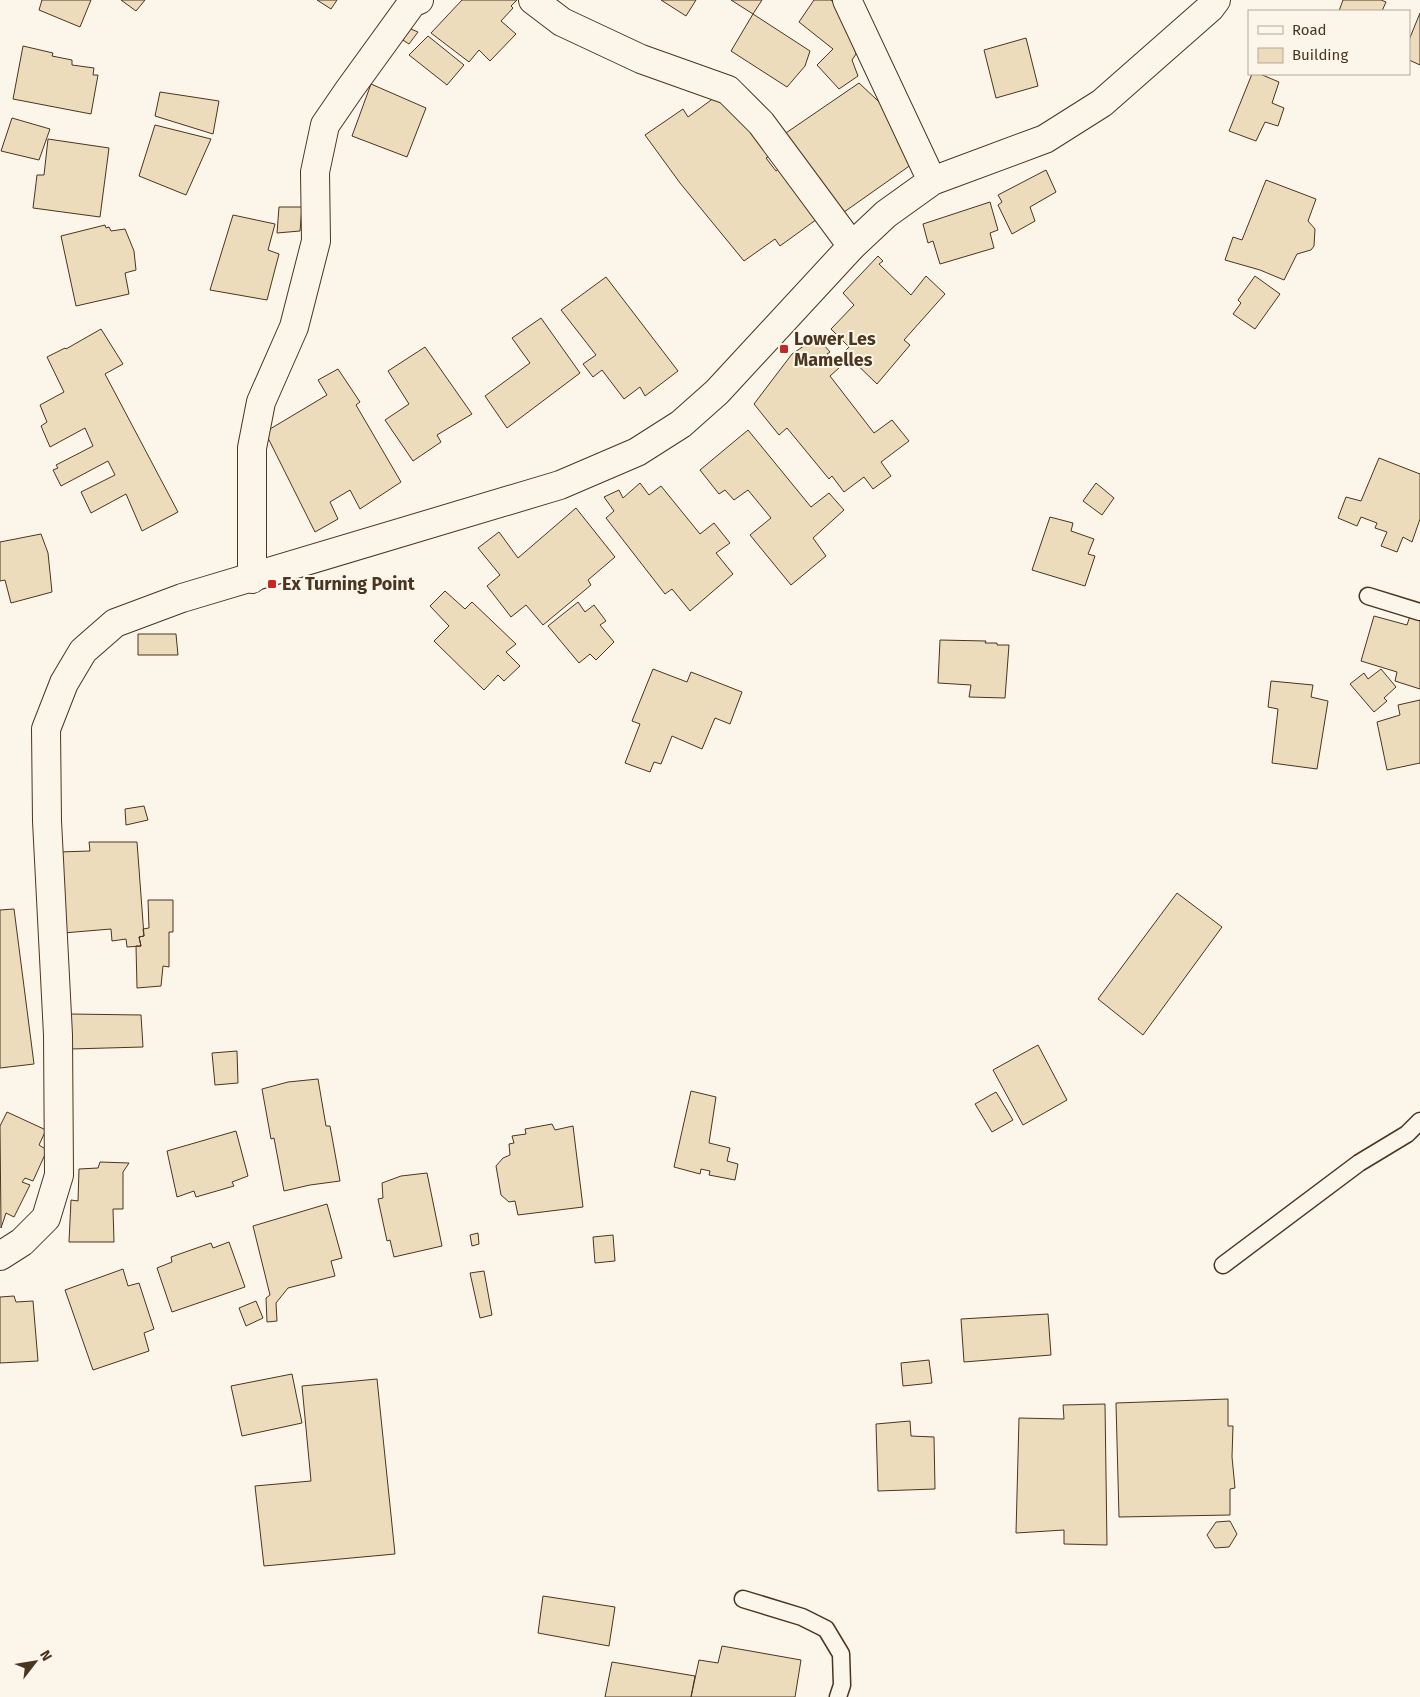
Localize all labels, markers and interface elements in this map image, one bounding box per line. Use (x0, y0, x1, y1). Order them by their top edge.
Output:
legend (1248, 10, 1410, 75)
text: Road (1292, 21, 1327, 39)
text: Building (1292, 46, 1348, 64)
place label: Lower Les Mamelles (794, 328, 876, 371)
marker: Lower Les Mamelles (778, 343, 790, 355)
place label: Ex Turning Point (282, 573, 416, 595)
marker: Ex Turning Point (266, 578, 278, 590)
north arrow (10, 1637, 60, 1687)
text: N (36, 1647, 55, 1664)

